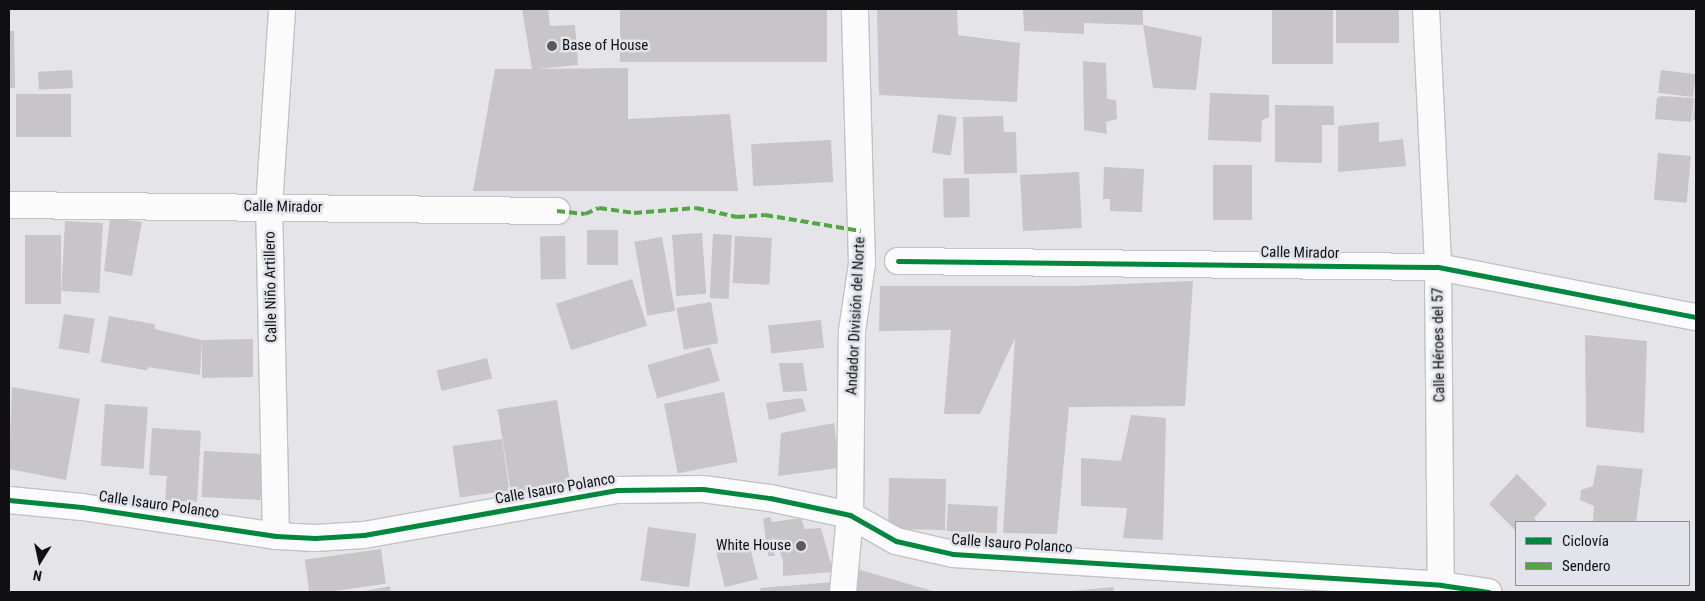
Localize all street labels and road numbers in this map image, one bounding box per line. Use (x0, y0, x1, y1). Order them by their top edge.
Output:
street label: Calle Mirador (243, 197, 323, 217)
street label: Calle Niño Artillero (261, 231, 281, 343)
street label: Andador División del Norte (843, 236, 869, 396)
street label: Calle Mirador (1260, 243, 1340, 263)
street label: Calle Héroes del 57 (1429, 287, 1449, 403)
street label: Calle Isauro Polanco (494, 470, 616, 508)
street label: Calle Isauro Polanco (98, 488, 220, 522)
street label: Calle Isauro Polanco (951, 531, 1073, 557)

